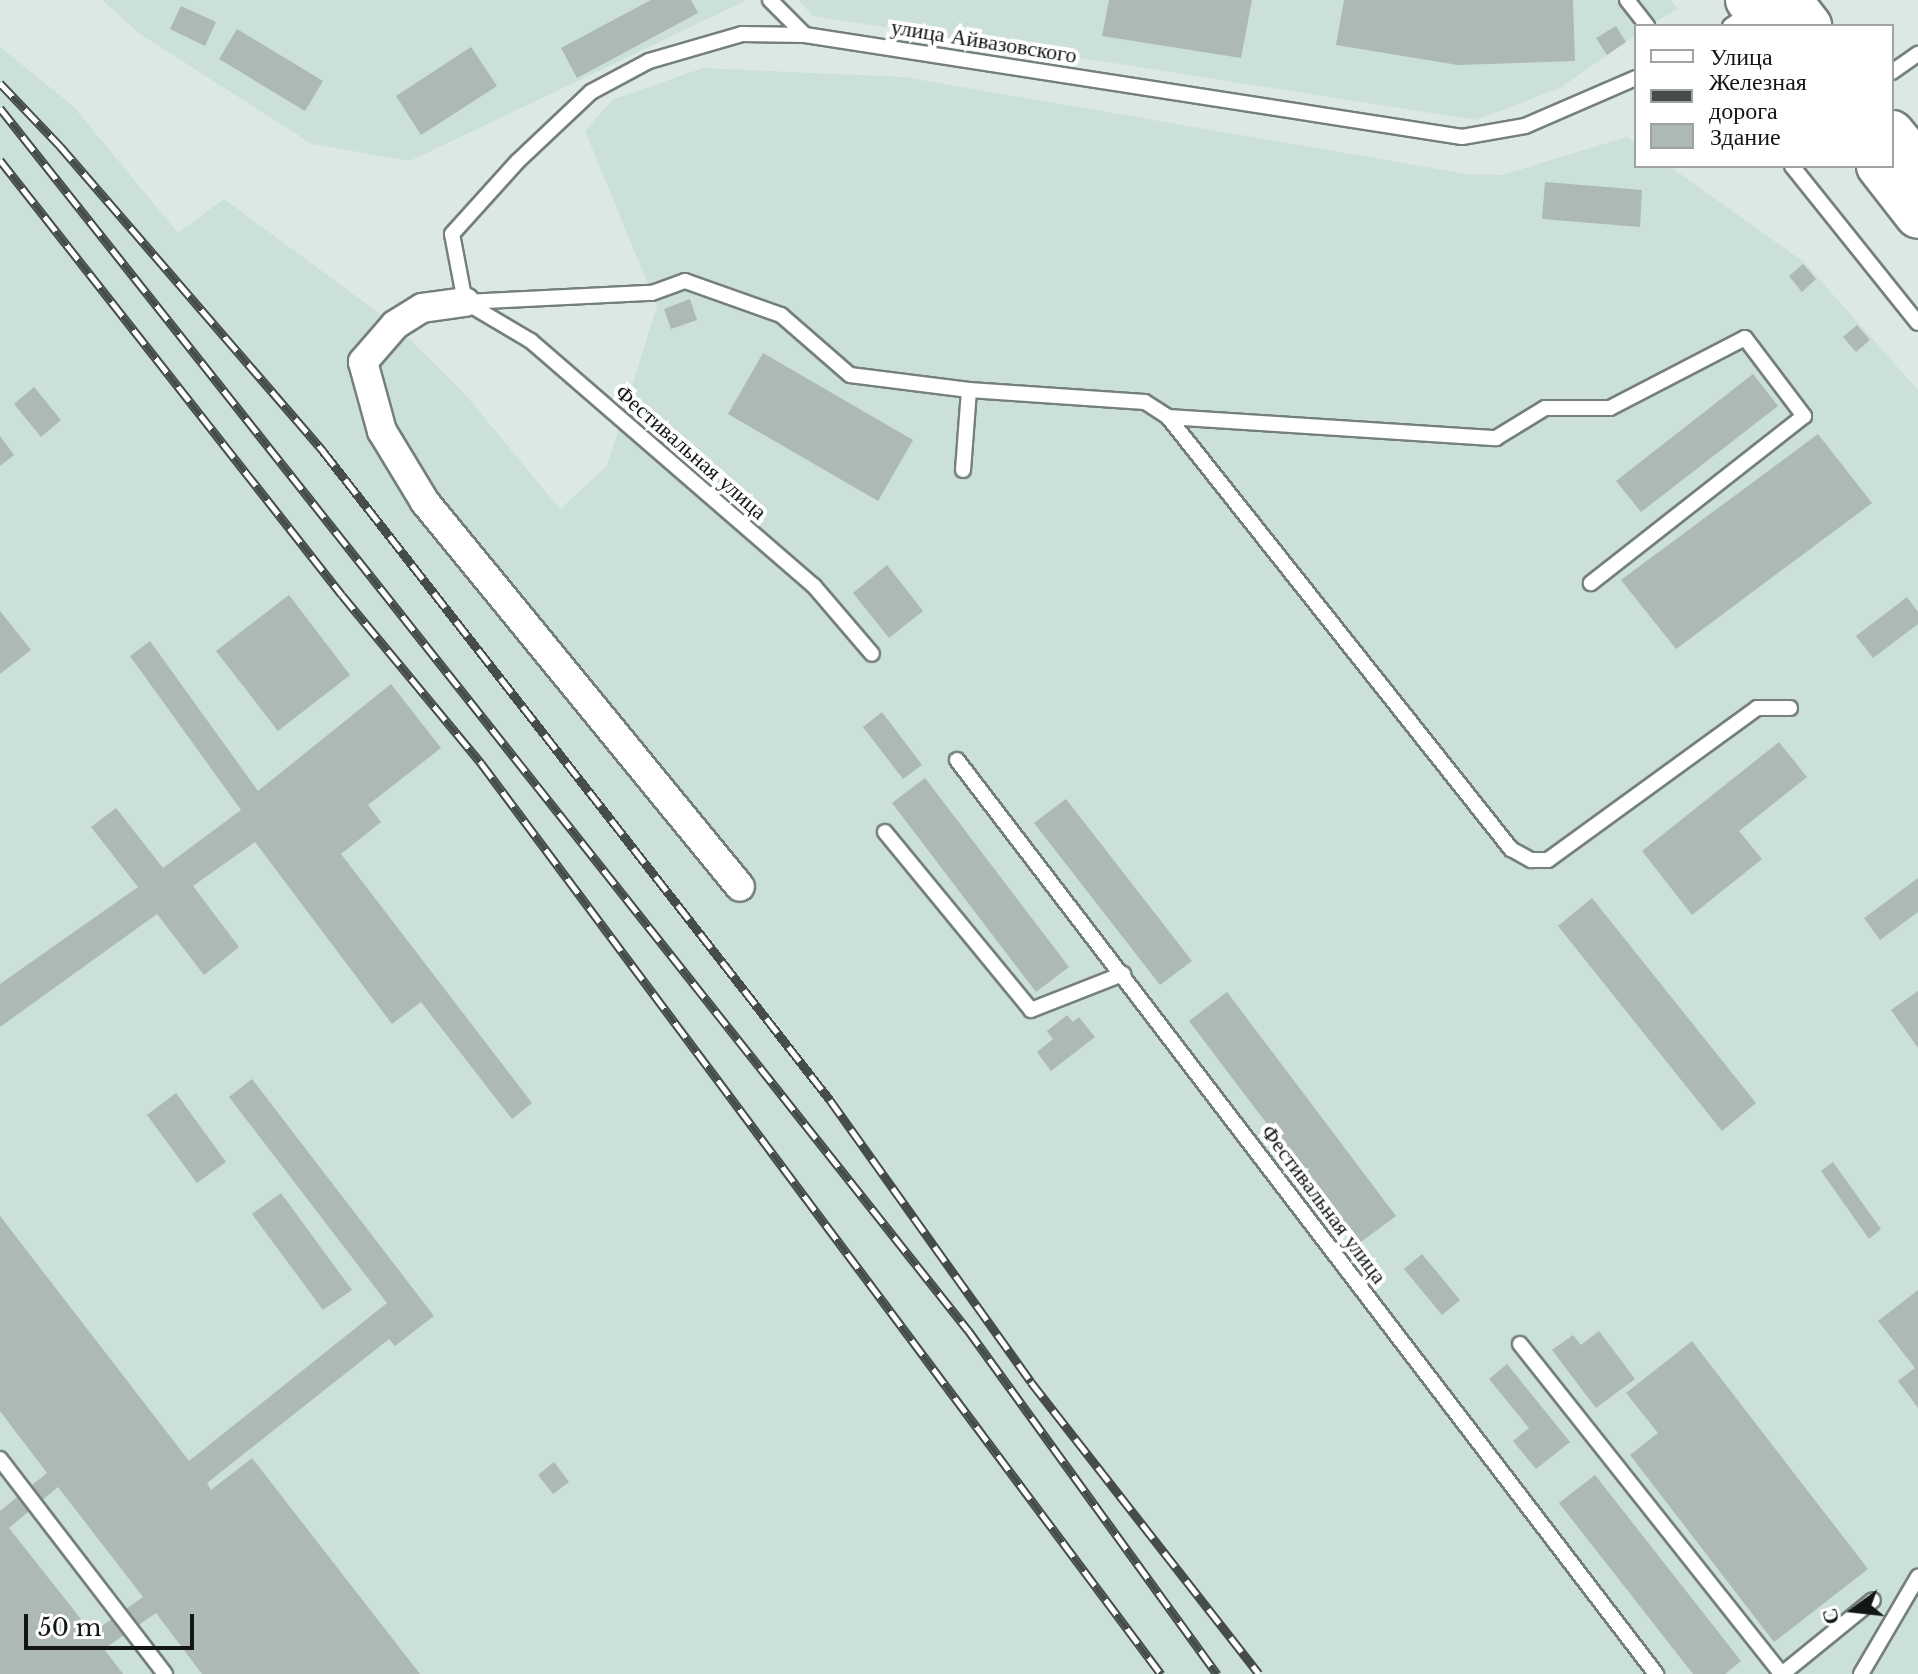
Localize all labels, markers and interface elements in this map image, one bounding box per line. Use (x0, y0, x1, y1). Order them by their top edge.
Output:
street label: улица Айвазовского (889, 13, 1079, 69)
legend (1634, 24, 1894, 168)
text: Улица (1710, 42, 1773, 71)
text: Железная дорога (1709, 67, 1807, 125)
text: Здание (1710, 122, 1781, 151)
street label: Фестивальная улица (610, 379, 772, 525)
street label: Фестивальная улица (1256, 1119, 1392, 1289)
north arrow (1814, 1570, 1894, 1650)
scale bar (28, 1598, 198, 1648)
text: С (1815, 1605, 1845, 1628)
text: 50 m (38, 1613, 101, 1642)

